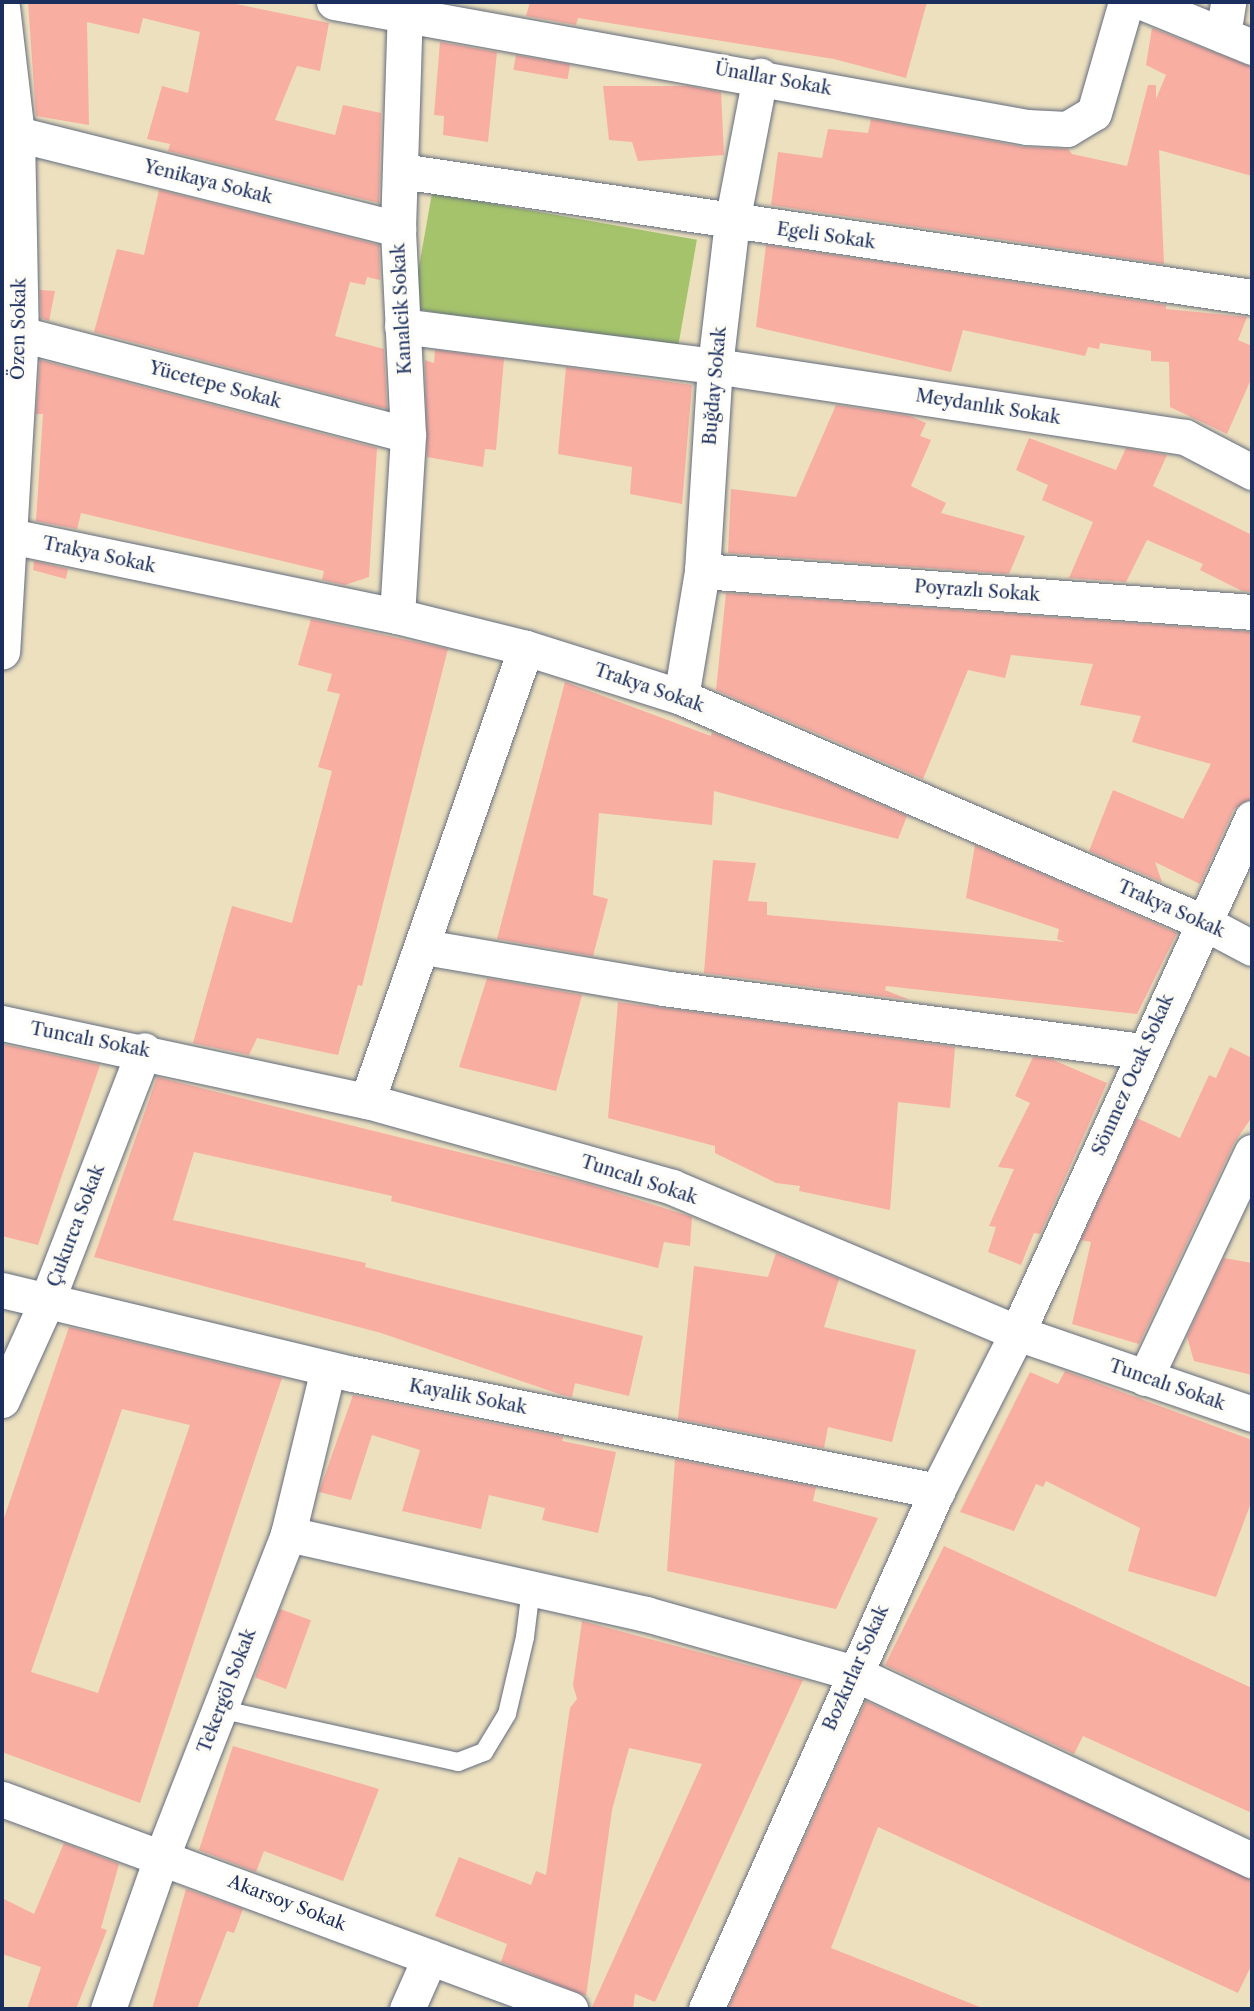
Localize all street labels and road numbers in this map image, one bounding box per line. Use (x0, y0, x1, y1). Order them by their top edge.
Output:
street label: Ünallar Sokak (713, 58, 833, 100)
street label: Yenikaya Sokak (141, 156, 275, 208)
street label: Egeli Sokak (775, 218, 877, 254)
street label: Kanalcik Sokak (388, 243, 416, 375)
street label: Özen Sokak (7, 278, 31, 380)
street label: Buğday Sokak (699, 326, 731, 446)
street label: Yücetepe Sokak (147, 357, 283, 413)
street label: Meydanlık Sokak (914, 385, 1062, 429)
street label: Trakya Sokak (40, 532, 158, 578)
street label: Poyrazlı Sokak (914, 576, 1040, 606)
street label: Trakya Sokak (591, 659, 707, 717)
street label: Trakya Sokak (1114, 876, 1228, 942)
street label: Sönmez Ocak Sokak (1088, 991, 1178, 1159)
street label: Tuncalı Sokak (28, 1018, 152, 1062)
street label: Tuncalı Sokak (578, 1151, 700, 1209)
street label: Çukurca Sokak (43, 1162, 109, 1290)
street label: Tuncalı Sokak (1106, 1355, 1228, 1415)
street label: Kayalik Sokak (407, 1375, 529, 1419)
street label: Bozkırlar Sokak (819, 1602, 893, 1734)
street label: Tekergöl Sokak (193, 1626, 261, 1756)
street label: Akarsoy Sokak (225, 1870, 349, 1936)

